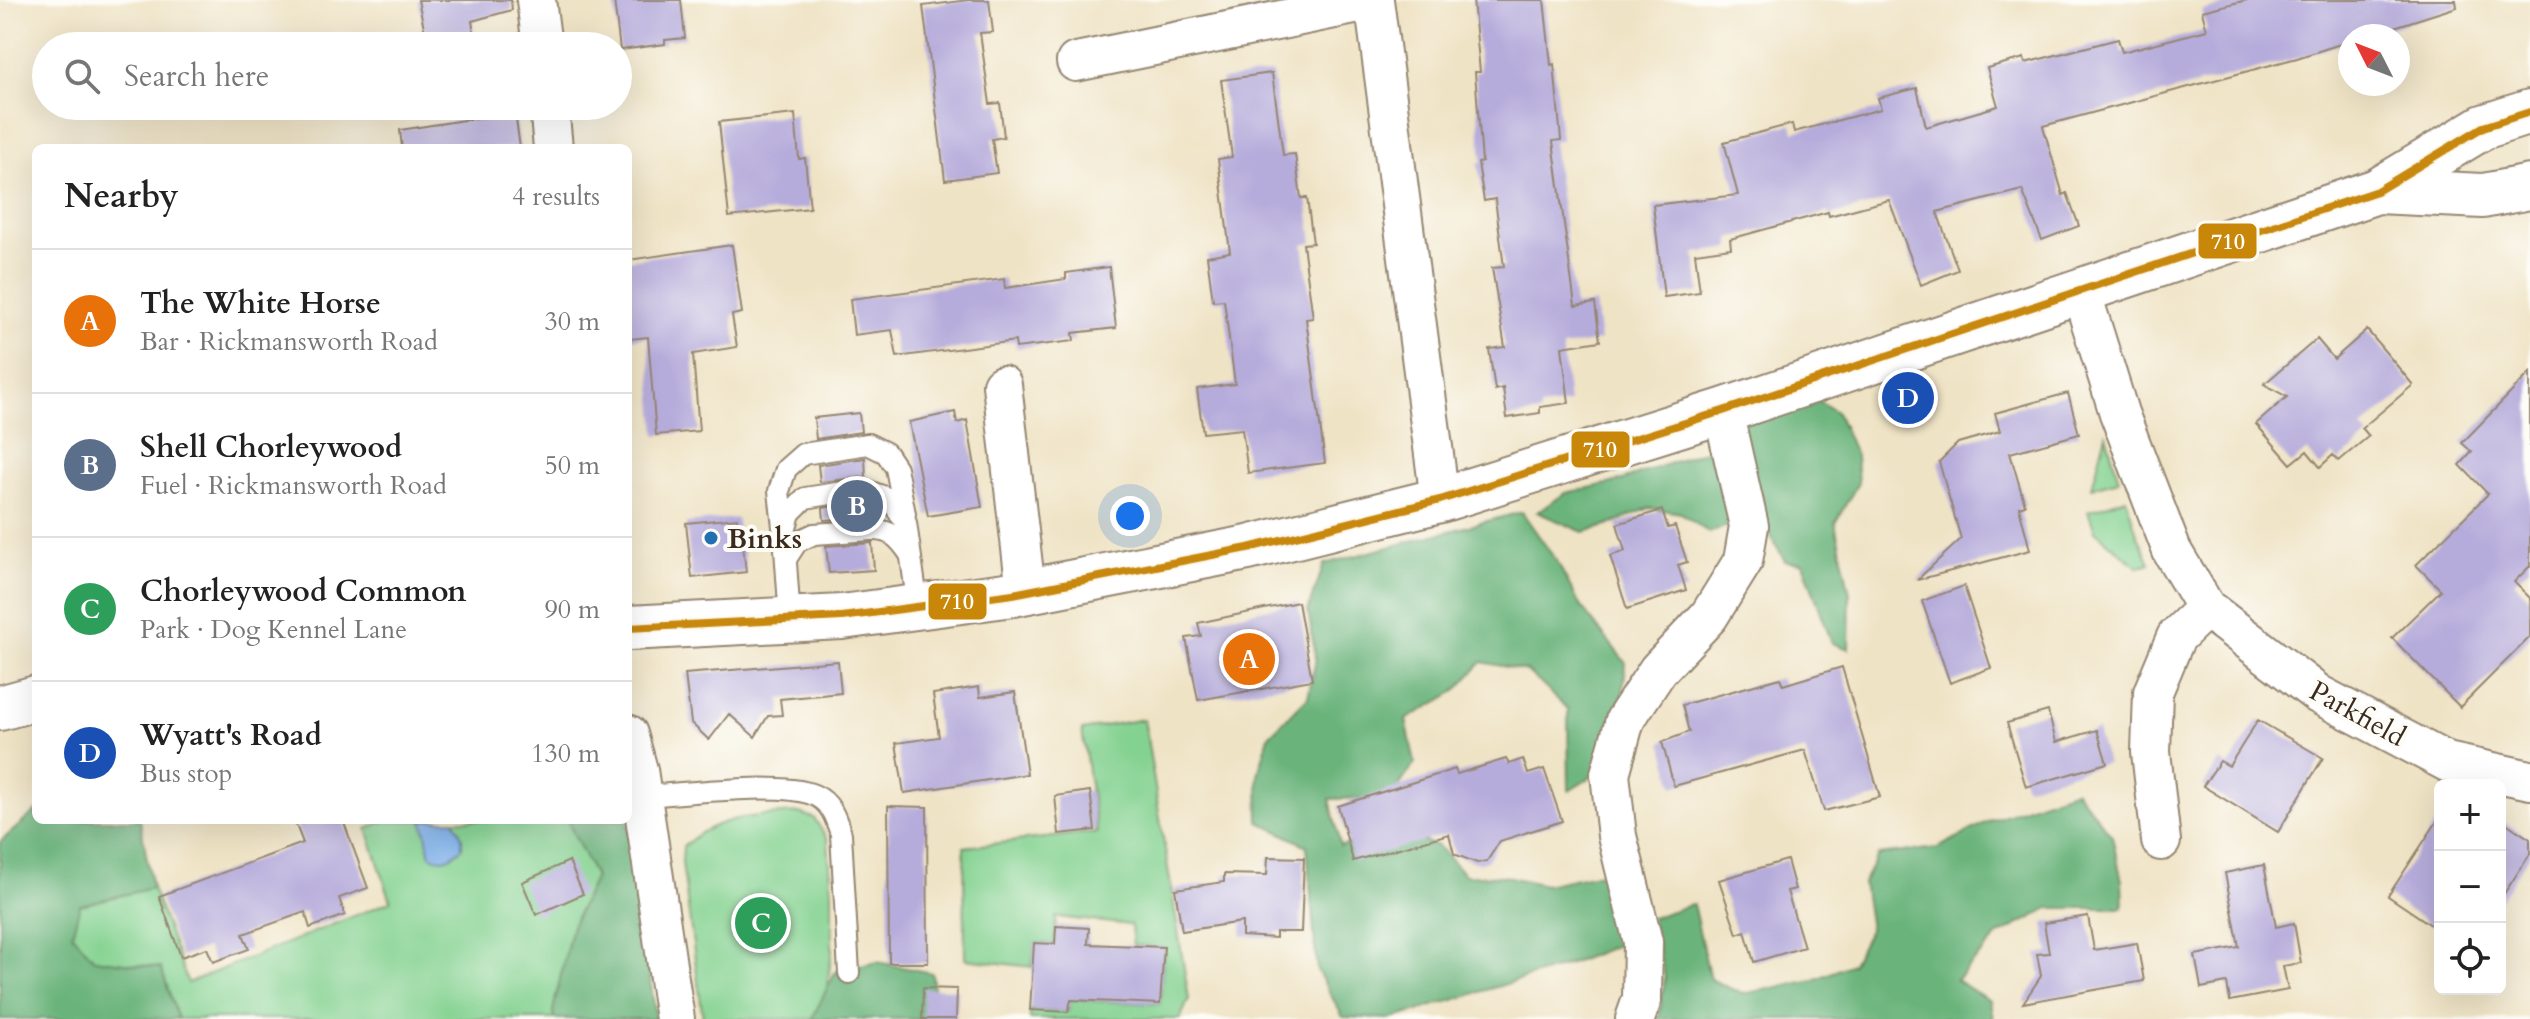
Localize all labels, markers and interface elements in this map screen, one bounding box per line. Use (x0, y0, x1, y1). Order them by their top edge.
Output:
north arrow (2338, 24, 2410, 96)
search box (32, 32, 632, 120)
icon: search (60, 54, 104, 98)
text: Search here (124, 56, 269, 97)
text: Nearby (64, 173, 179, 219)
text: 4 results (512, 179, 600, 214)
line badge: 710 (2197, 222, 2258, 260)
text: 710 (2211, 227, 2245, 257)
text: The White Horse (140, 283, 381, 324)
text: A (80, 304, 100, 339)
text: 30 m (544, 304, 600, 339)
text: Bar · Rickmansworth Road (140, 324, 438, 359)
pin: D (1882, 368, 1934, 428)
text: Shell Chorleywood (140, 427, 402, 468)
line badge: 710 (1570, 430, 1631, 469)
text: 710 (1583, 435, 1617, 465)
text: B (81, 448, 99, 483)
text: 50 m (544, 448, 600, 483)
text: Fuel · Rickmansworth Road (140, 468, 447, 503)
pin: B (831, 476, 883, 536)
your location (1110, 496, 1150, 536)
place label: Binks (727, 520, 802, 558)
marker: Binks (702, 529, 720, 547)
text: Chorleywood Common (140, 571, 466, 612)
line badge: 710 (927, 582, 988, 621)
text: 710 (940, 587, 974, 617)
text: C (80, 592, 100, 627)
text: 90 m (544, 592, 600, 627)
text: Park · Dog Kennel Lane (140, 612, 407, 647)
pin: A (1223, 629, 1275, 689)
street label: Parkfield (2303, 672, 2412, 756)
text: Wyatt's Road (140, 715, 322, 756)
text: D (79, 736, 101, 771)
text: 130 m (531, 736, 600, 771)
text: Bus stop (140, 756, 232, 791)
map controls (2434, 779, 2506, 995)
button: + (2434, 779, 2506, 851)
button: − (2434, 851, 2506, 923)
pin: C (735, 893, 787, 953)
button: locate (2434, 923, 2506, 995)

